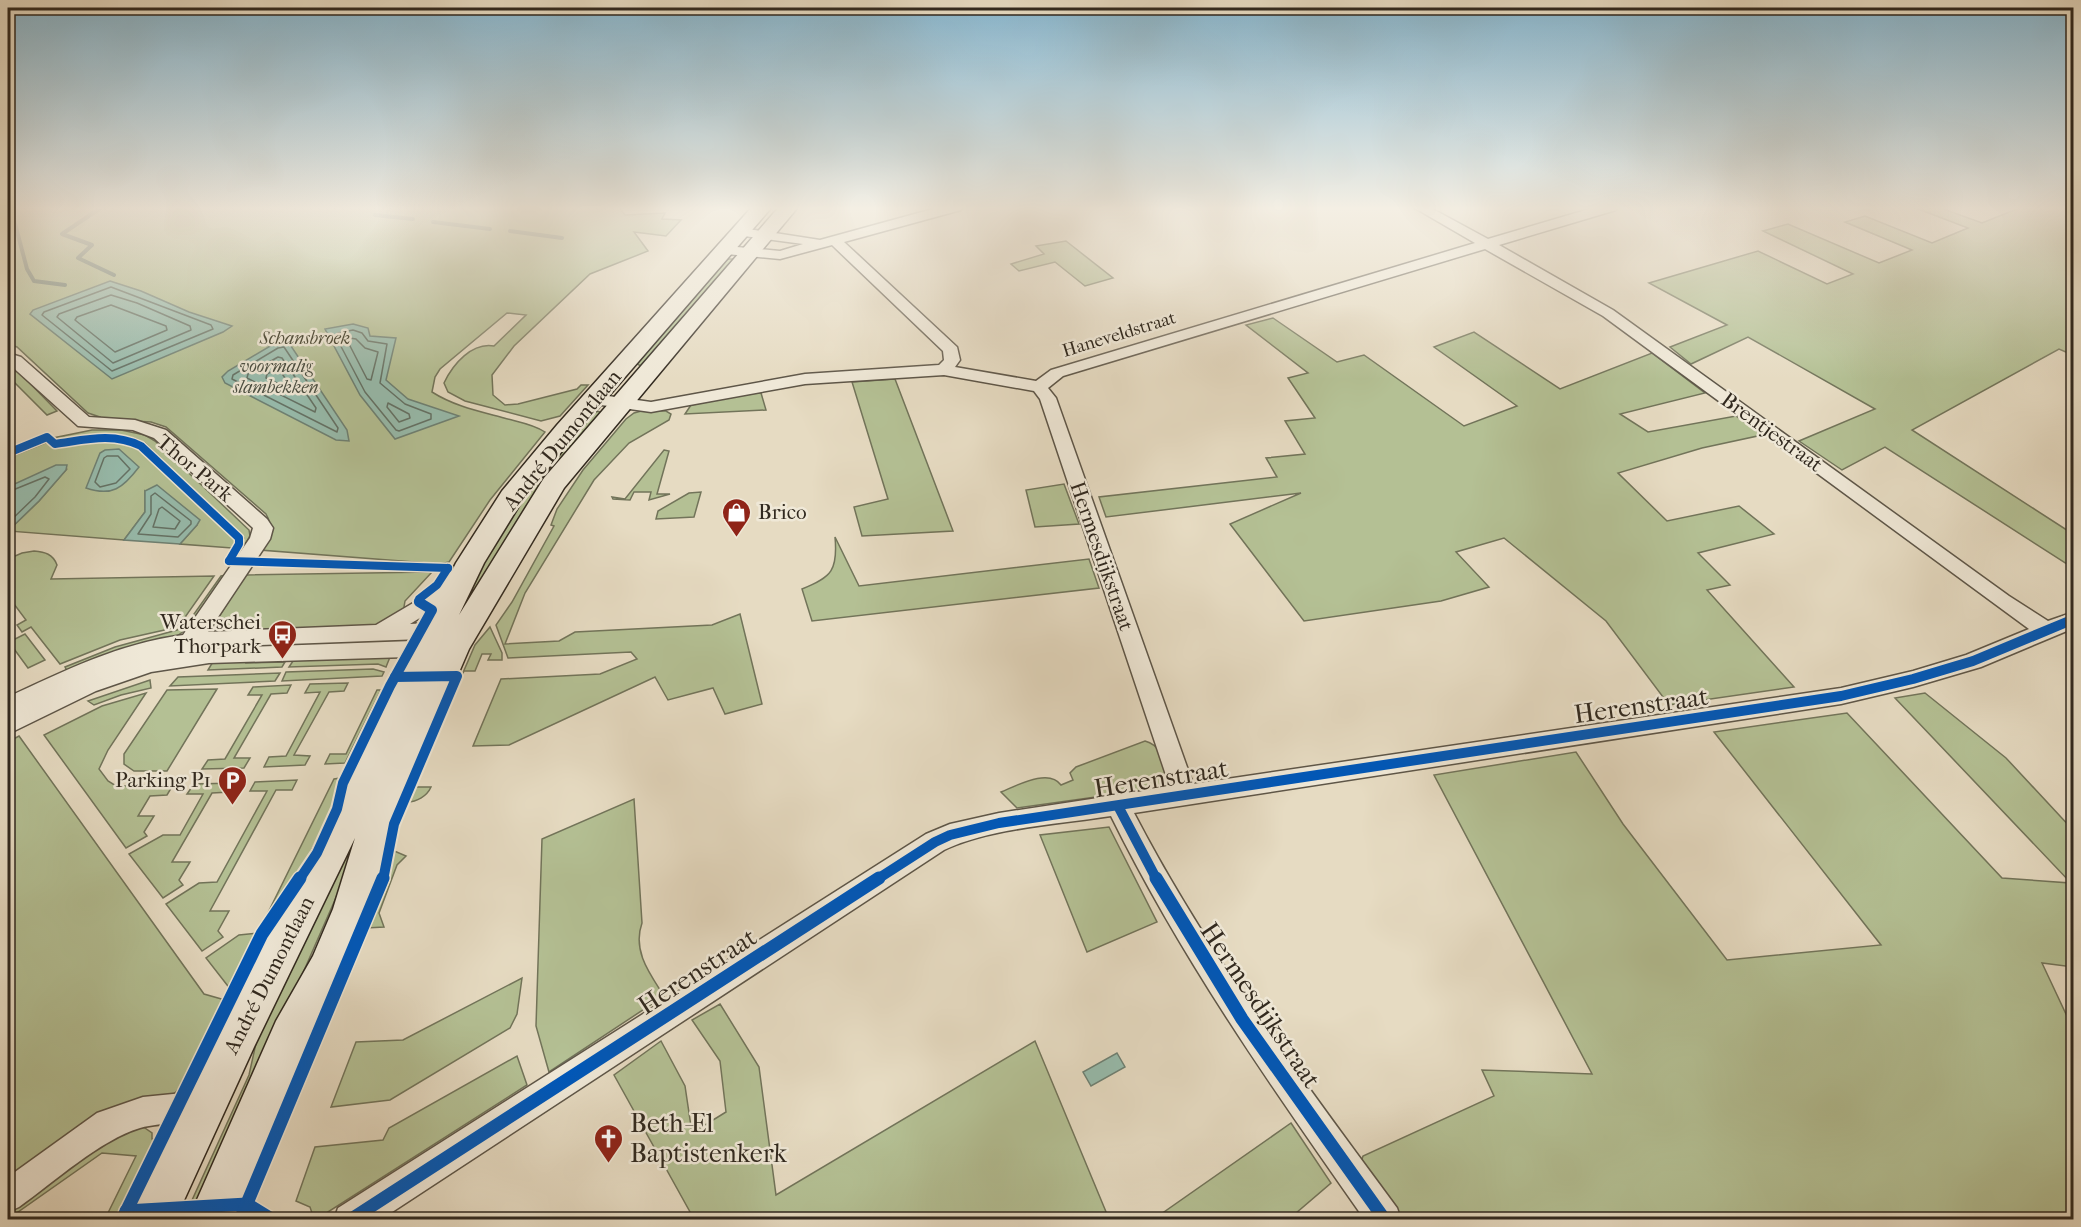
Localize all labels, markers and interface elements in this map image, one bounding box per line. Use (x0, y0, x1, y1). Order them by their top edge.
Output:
street label: Haneveldstraat (1060, 307, 1179, 362)
park label: Schansbroek (259, 328, 350, 349)
water label: voormalig slambekken (232, 356, 319, 398)
street label: André Dumontlaan (497, 365, 626, 516)
street label: Brentjestraat (1717, 387, 1828, 477)
street label: Thor Park (152, 429, 238, 507)
street label: Hermesdijkstraat (1065, 478, 1139, 634)
shop icon: Brico (721, 496, 753, 538)
place label: Brico (758, 500, 807, 524)
place label: Waterschei Thorpark (159, 610, 261, 658)
bus stop icon: Waterschei Thorpark (266, 618, 298, 660)
street label: Herenstraat (1572, 681, 1711, 730)
street label: Herenstraat (1092, 752, 1231, 804)
parking icon: Parking P1 (216, 764, 248, 806)
place label: Parking P1 (115, 768, 211, 792)
street label: André Dumontlaan (218, 892, 319, 1059)
street label: Hermesdijkstraat (1194, 917, 1328, 1095)
street label: Herenstraat (632, 921, 763, 1021)
place label: Beth-El Baptistenkerk (630, 1108, 788, 1169)
church icon: Beth-El Baptistenkerk (593, 1122, 625, 1164)

